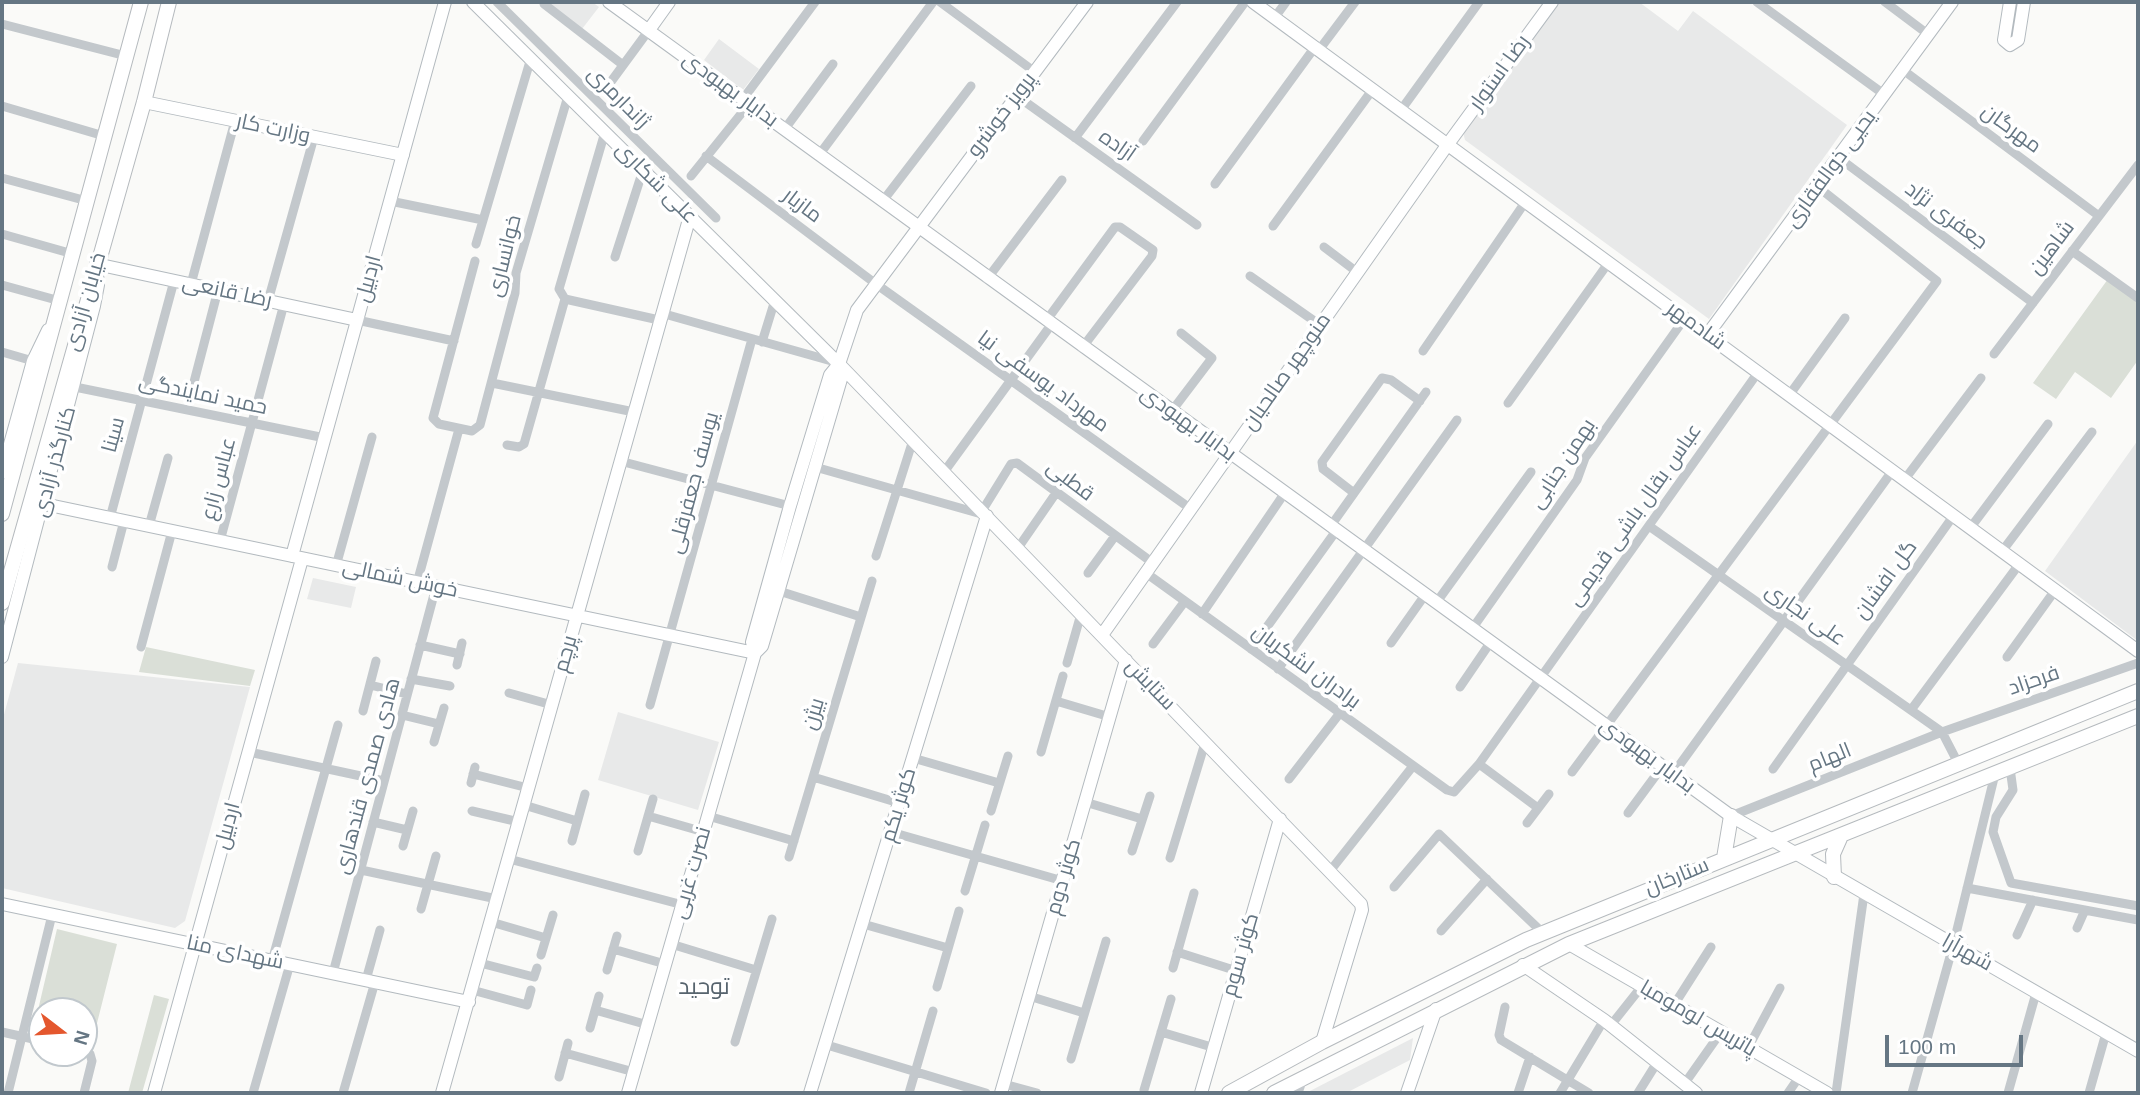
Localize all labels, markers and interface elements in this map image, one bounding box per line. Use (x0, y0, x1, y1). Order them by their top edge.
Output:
street label: رضا استوار (1464, 30, 1536, 116)
street label: بدایار بهبودی (677, 47, 783, 133)
street label: ژاندارمری (582, 62, 654, 134)
street label: پرویز خوشرو (962, 68, 1042, 162)
street label: مهرگان (1976, 99, 2046, 159)
street label: یحیی ذوالفقاری (1780, 105, 1882, 233)
street label: وزارت کار (234, 109, 312, 149)
street label: آزاده (1094, 124, 1140, 168)
street label: علی شکاری (610, 137, 702, 229)
street label: جعفری نژاد (1900, 177, 1992, 255)
street label: مازیار (777, 183, 827, 229)
street label: خوانساری (483, 212, 527, 300)
street label: شاهین (2024, 216, 2080, 280)
street label: خیابان آزادی (60, 250, 112, 354)
street label: اردبیل (351, 253, 387, 305)
street label: رضا قانعی (180, 270, 274, 314)
street label: شادمهر (1661, 296, 1731, 356)
street label: منوچهر صالحیان (1237, 308, 1337, 436)
street label: مهرداد یوسفی نیا (972, 326, 1114, 438)
street label: حمید نمایندگی (136, 369, 270, 421)
street label: بدایار بهبودی (1135, 381, 1241, 467)
street label: کنارگذر آزادی (28, 404, 82, 520)
street label: یوسف جعفرقلی (663, 409, 725, 557)
street label: سینا (97, 414, 131, 456)
street label: بهمن جنابی (1525, 414, 1601, 514)
street label: عباس بقال باشی قدیمی (1562, 419, 1708, 611)
street label: عباس زارع (196, 435, 242, 523)
street label: قطبی (1041, 455, 1099, 507)
street label: گل افشان (1849, 536, 1923, 624)
street label: خوش شمالی (340, 554, 460, 604)
street label: علی نجاری (1760, 578, 1850, 652)
street label: برادران لشکریان (1247, 619, 1365, 715)
street label: پرچم (549, 633, 583, 675)
street label: ستایش (1120, 654, 1180, 716)
street label: فرحزاد (2005, 660, 2063, 702)
street label: هادی صمدی قندهاری (330, 675, 406, 877)
street label: بیژن (797, 695, 831, 733)
street label: بدایار بهبودی (1594, 713, 1700, 799)
street label: الهام (1805, 738, 1855, 778)
street label: کوثر یکم (876, 765, 922, 845)
street label: اردبیل (210, 800, 246, 852)
street label: نصرت غربی (667, 824, 717, 922)
street label: کوثر دوم (1041, 836, 1087, 918)
street label: ستارخان (1641, 853, 1713, 901)
street label: کوثر سوم (1217, 910, 1265, 1000)
street label: شهرآرا (1937, 929, 1997, 977)
street label: شهدای منا (184, 930, 286, 976)
district label: توحید (678, 974, 730, 1002)
street label: پاتریس لومومبا (1635, 975, 1761, 1063)
north arrow (28, 997, 98, 1067)
scale bar (1888, 1021, 2026, 1066)
text: N (70, 1028, 94, 1047)
text: 100 m (1898, 1035, 1956, 1058)

